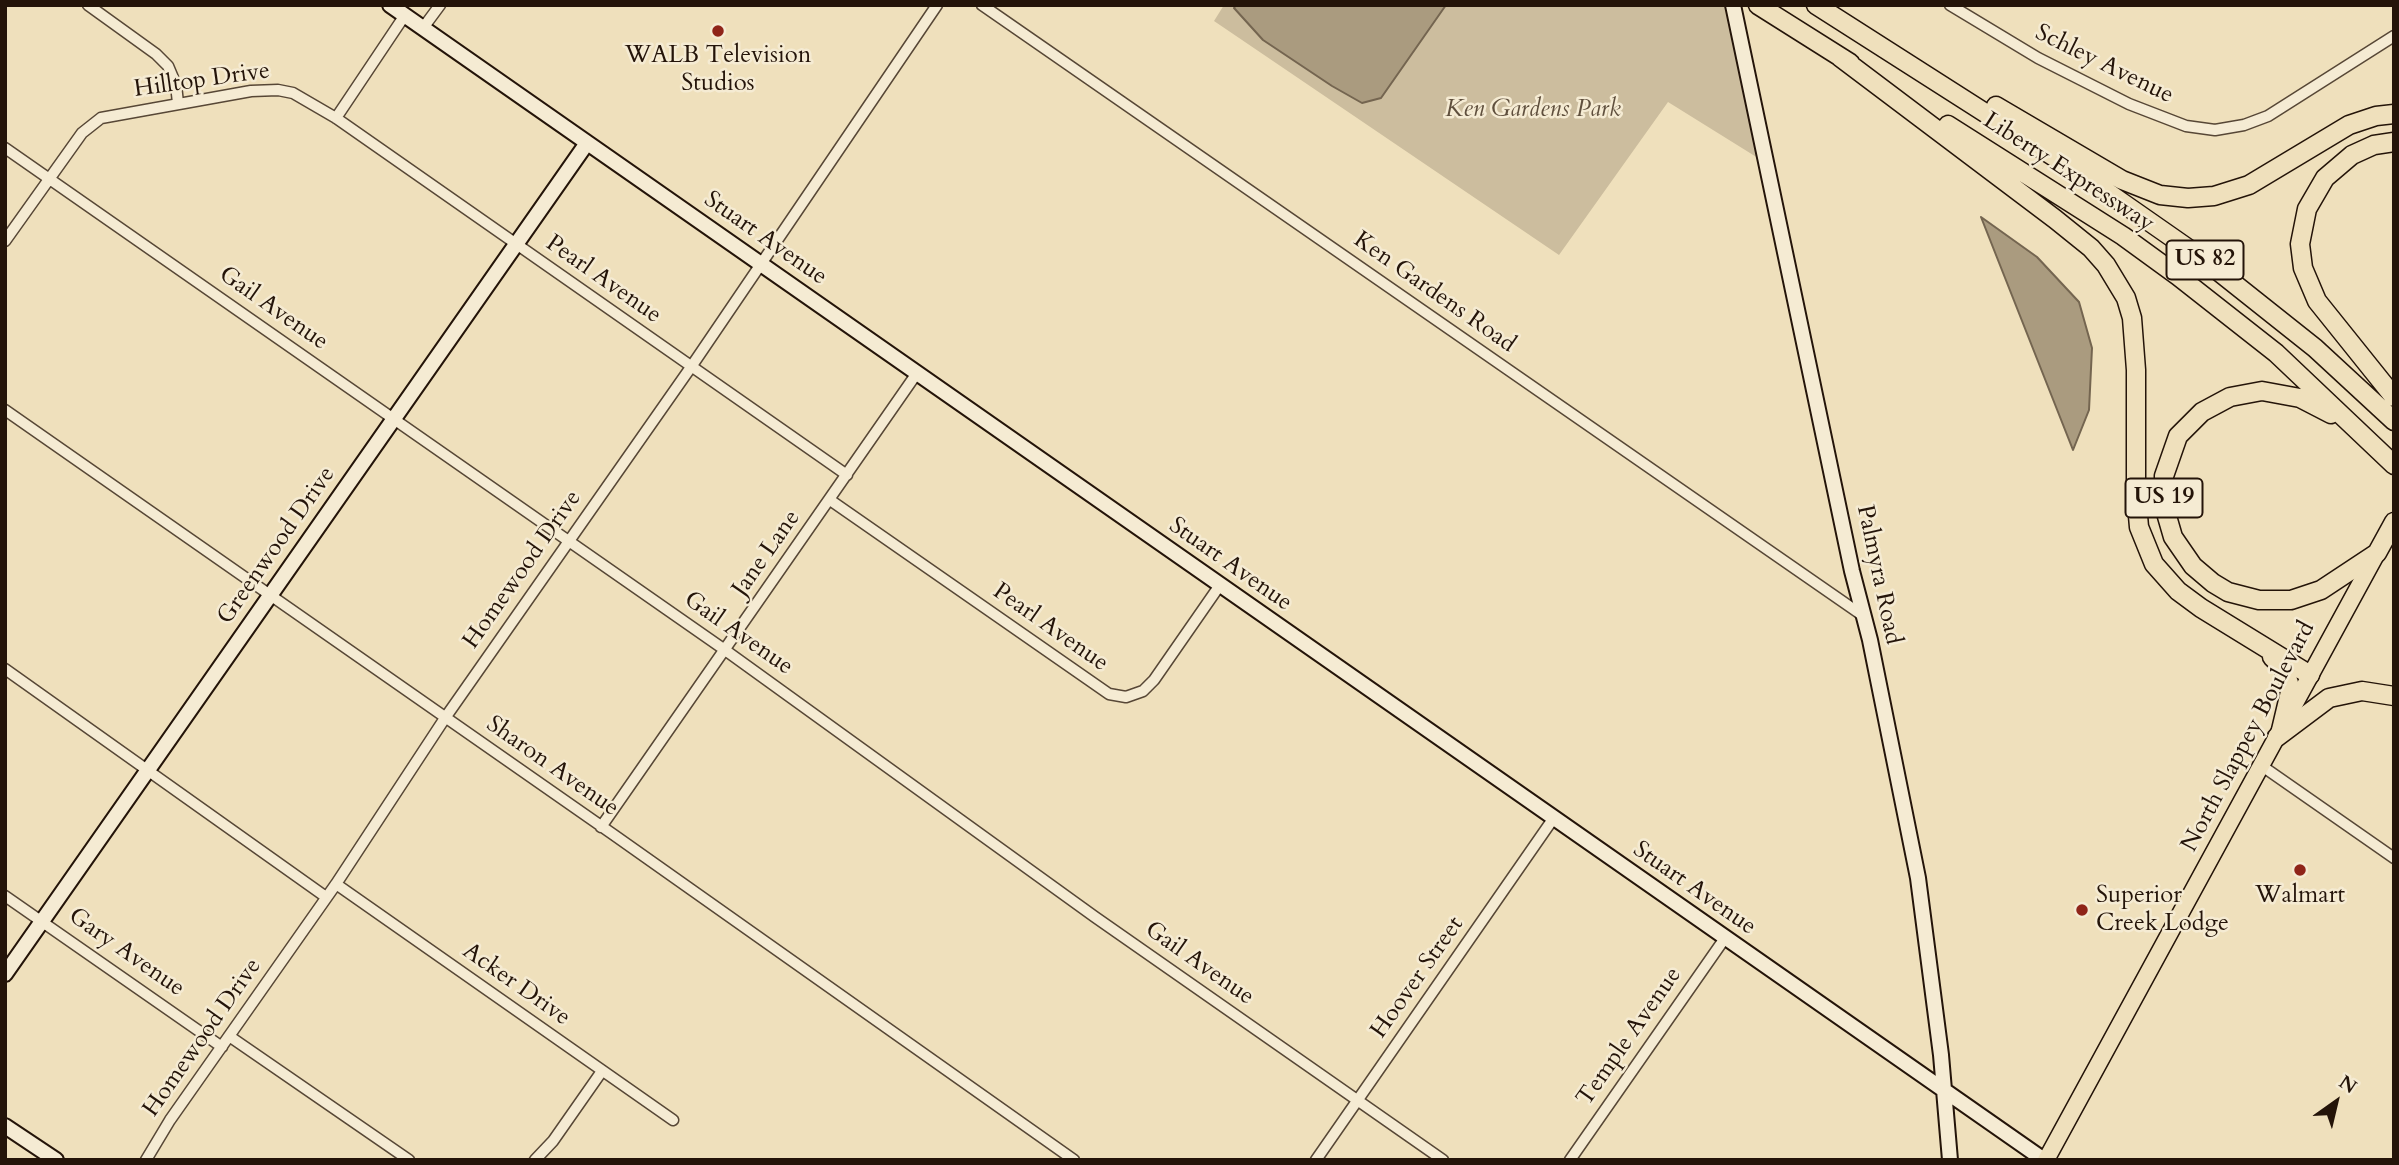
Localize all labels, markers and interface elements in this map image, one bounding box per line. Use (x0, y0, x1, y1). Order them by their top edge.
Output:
street label: Schley Avenue (2030, 19, 2178, 111)
marker: WALB Television Studios (710, 23, 726, 39)
place label: WALB Television Studios (625, 42, 811, 98)
street label: Hilltop Drive (132, 57, 272, 105)
park label: Ken Gardens Park (1445, 96, 1621, 124)
street label: Liberty Expressway (1977, 107, 2159, 239)
street label: Stuart Avenue (698, 186, 832, 292)
street label: Ken Gardens Road (1347, 226, 1521, 360)
street label: Pearl Avenue (540, 230, 666, 330)
road number: US 82 (2166, 241, 2244, 280)
street label: Gail Avenue (213, 261, 333, 357)
street label: Greenwood Drive (212, 462, 342, 630)
road number: US 19 (2126, 478, 2202, 518)
street label: Homewood Drive (458, 485, 588, 655)
street label: Palmyra Road (1849, 503, 1907, 647)
street label: Jane Lane (727, 505, 807, 603)
street label: Stuart Avenue (1163, 512, 1297, 618)
street label: Pearl Avenue (987, 578, 1113, 678)
street label: Gail Avenue (678, 586, 798, 682)
street label: North Slappey Boulevard (2176, 617, 2322, 857)
street label: Sharon Avenue (480, 711, 624, 823)
street label: Stuart Avenue (1627, 836, 1761, 942)
marker: Walmart (2292, 862, 2308, 878)
place label: Superior Creek Lodge (2096, 882, 2229, 938)
place label: Walmart (2255, 882, 2345, 910)
street label: Gary Avenue (62, 902, 190, 1004)
marker: Superior Creek Lodge (2074, 902, 2090, 918)
street label: Hoover Street (1365, 912, 1471, 1044)
street label: Gail Avenue (1139, 916, 1259, 1012)
street label: Acker Drive (457, 937, 575, 1033)
street label: Homewood Drive (138, 953, 268, 1123)
street label: Temple Avenue (1572, 962, 1688, 1112)
north arrow (2301, 1067, 2371, 1137)
text: N (2334, 1069, 2362, 1100)

